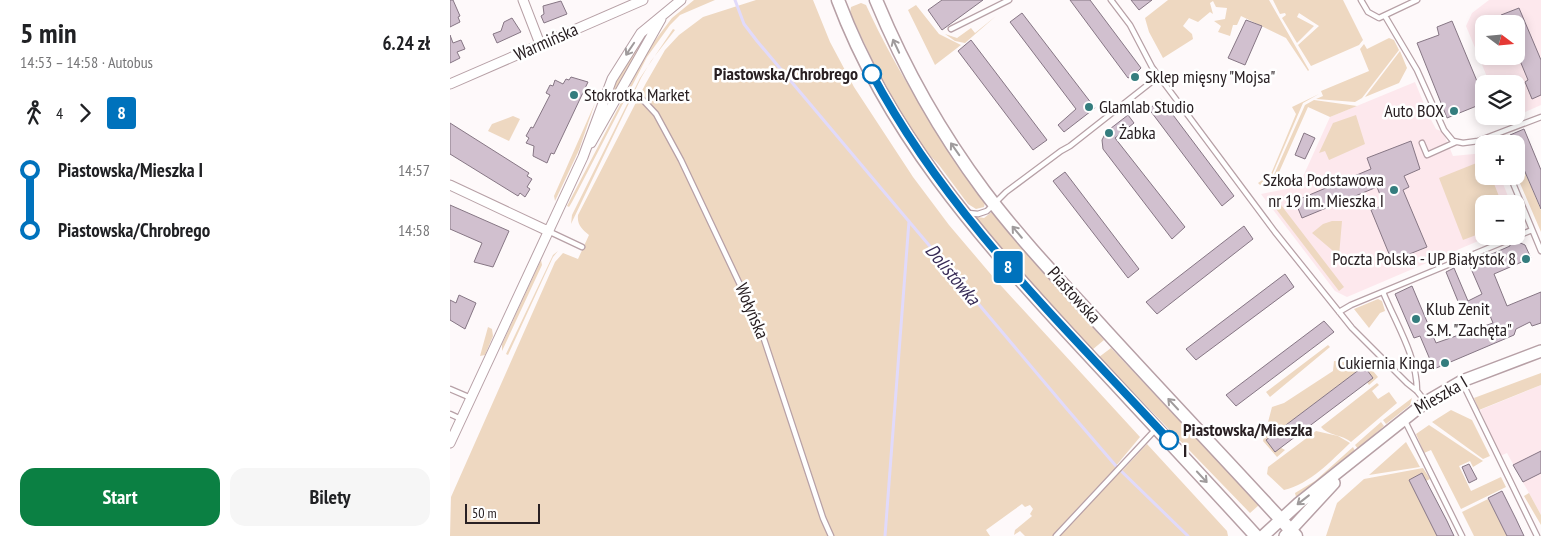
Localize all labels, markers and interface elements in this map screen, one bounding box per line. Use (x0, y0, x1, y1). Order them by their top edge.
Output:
text: 5 min (20, 14, 77, 51)
north arrow (1475, 15, 1525, 65)
map controls (1475, 15, 1525, 245)
street label: Warmińska (510, 17, 581, 66)
text: 6.24 zł (383, 31, 430, 55)
one-way arrow (891, 39, 901, 54)
one-way arrow (624, 42, 635, 56)
text: 14:53 – 14:58 · Autobus (20, 52, 153, 72)
place label: Piastowska/Chrobrego (714, 62, 858, 85)
marker: Piastowska/Chrobrego (862, 64, 882, 84)
place label: Sklep mięsny "Mojsa" (1145, 65, 1275, 88)
marker: Sklep mięsny "Mojsa" (1129, 71, 1141, 83)
button: layers (1475, 75, 1525, 125)
place label: Stokrotka Market (584, 83, 690, 106)
marker: Stokrotka Market (568, 89, 580, 101)
place label: Glamlab Studio (1099, 95, 1194, 118)
icon: walk (20, 99, 48, 127)
icon: forward (71, 99, 99, 127)
place label: Auto BOX (1384, 99, 1444, 122)
text: 8 (117, 101, 126, 124)
marker: Glamlab Studio (1083, 101, 1095, 113)
text: 4 (56, 103, 63, 123)
marker: Auto BOX (1448, 105, 1460, 117)
place label: Żabka (1119, 121, 1156, 144)
marker: Żabka (1103, 127, 1115, 139)
button: + (1475, 135, 1525, 185)
one-way arrow (950, 142, 960, 156)
text: Piastowska/Mieszka I (58, 158, 203, 182)
text: 14:57 (398, 160, 430, 180)
place label: Szkoła Podstawowa nr 19 im. Mieszka I (1263, 168, 1384, 212)
marker: Szkoła Podstawowa nr 19 im. Mieszka I (1388, 184, 1400, 196)
button: − (1475, 195, 1525, 245)
text: Piastowska/Chrobrego (58, 218, 210, 242)
text: 14:58 (398, 220, 430, 240)
one-way arrow (1011, 225, 1023, 238)
water label: Dolistówka (921, 239, 986, 311)
place label: Poczta Polska - UP Białystok 8 (1332, 247, 1516, 270)
line badge: 8 (992, 251, 1024, 283)
marker: Poczta Polska - UP Białystok 8 (1520, 253, 1532, 265)
text: 8 (1004, 255, 1012, 278)
street label: Piastowska (1043, 261, 1106, 328)
street label: Wołyńska (730, 279, 774, 342)
place label: Klub Zenit S.M. "Zachęta" (1426, 297, 1512, 341)
marker: Klub Zenit S.M. "Zachęta" (1410, 313, 1422, 325)
place label: Cukiernia Kinga (1337, 351, 1435, 374)
marker: Cukiernia Kinga (1439, 357, 1451, 369)
street label: Mieszka I (1410, 370, 1471, 419)
one-way arrow (1167, 397, 1179, 410)
place label: Piastowska/Mieszka I (1183, 418, 1312, 462)
marker: Piastowska/Mieszka I (1159, 430, 1179, 450)
button: Start (20, 468, 220, 526)
button: Bilety (230, 468, 430, 526)
one-way arrow (1196, 470, 1208, 483)
one-way arrow (1297, 495, 1310, 506)
scale bar (465, 501, 540, 524)
text: 50 m (472, 504, 497, 522)

